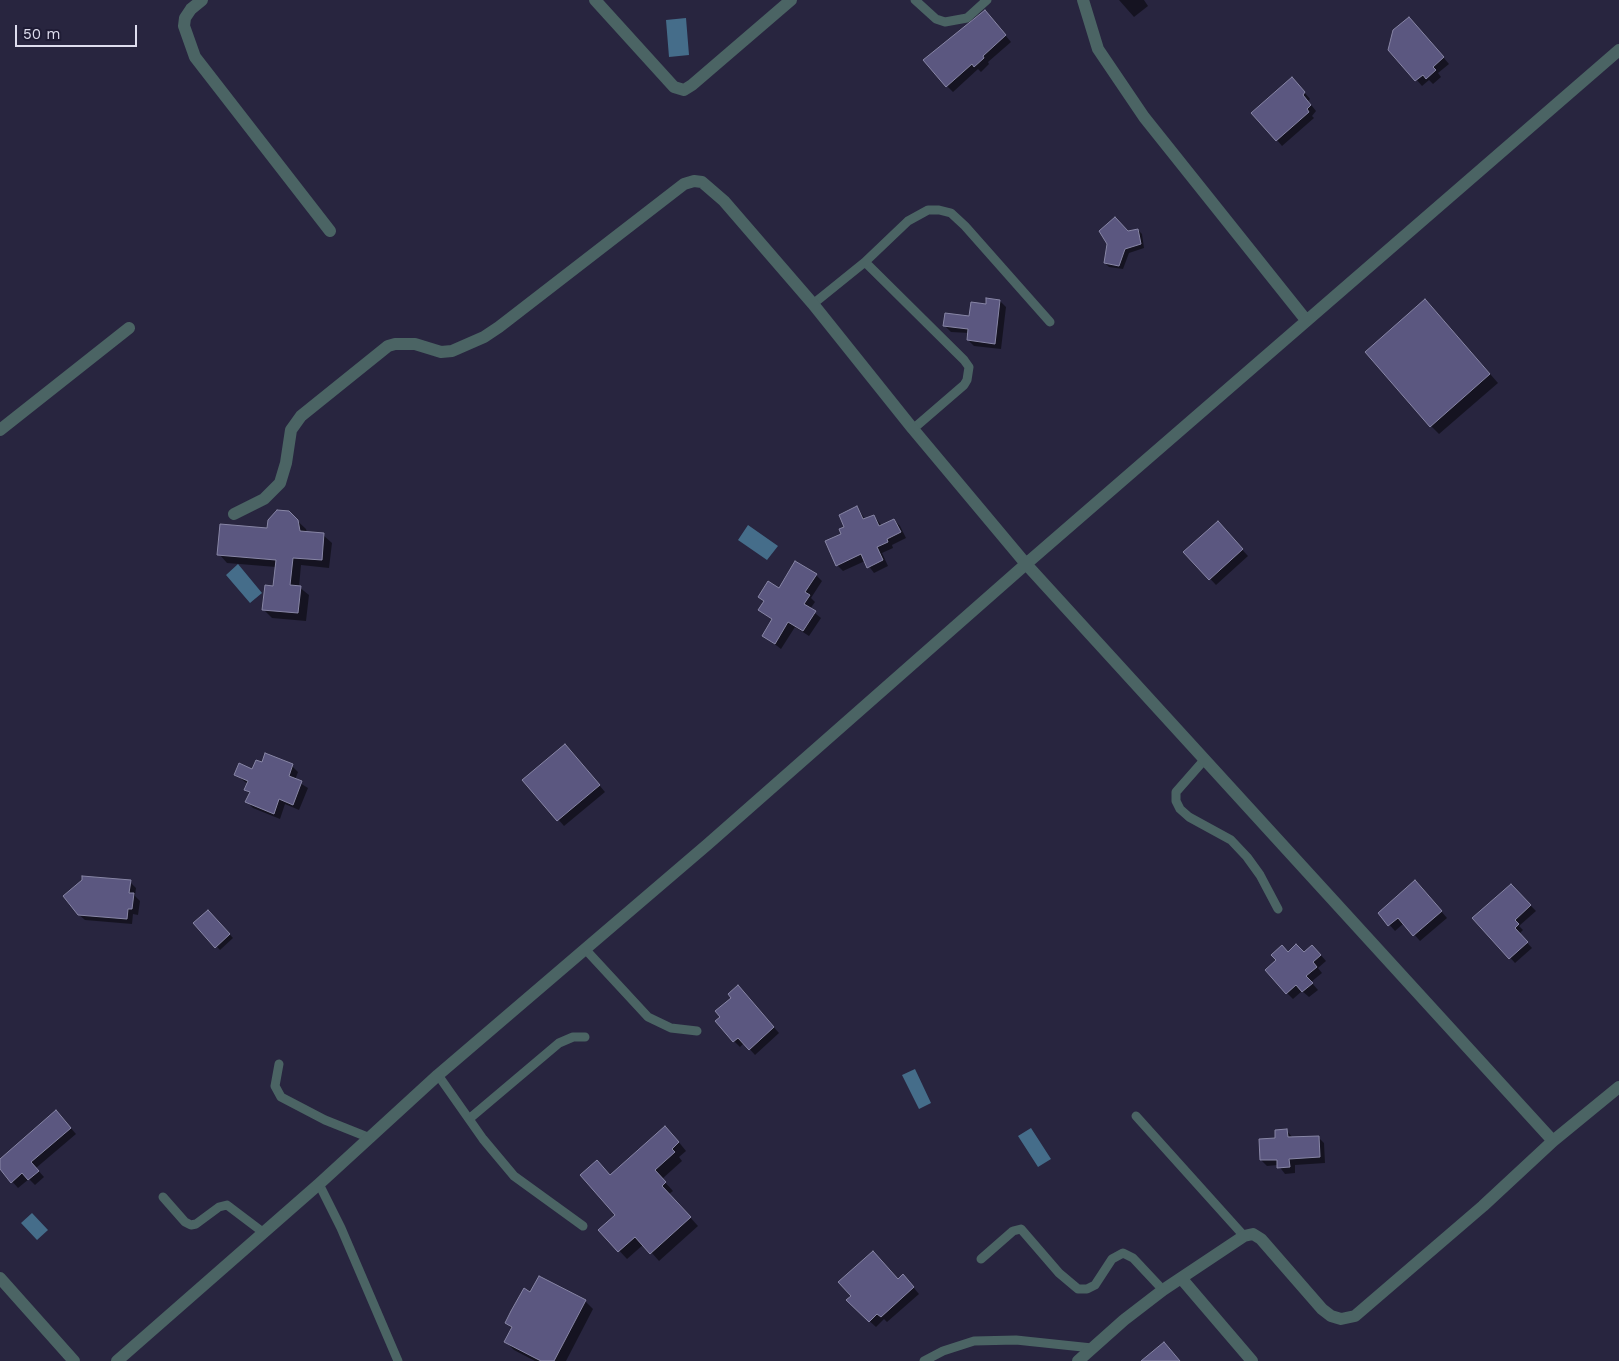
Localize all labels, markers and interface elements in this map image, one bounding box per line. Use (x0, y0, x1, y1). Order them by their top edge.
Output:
scale bar (18, 15, 140, 47)
text: 50 m (23, 25, 60, 43)

